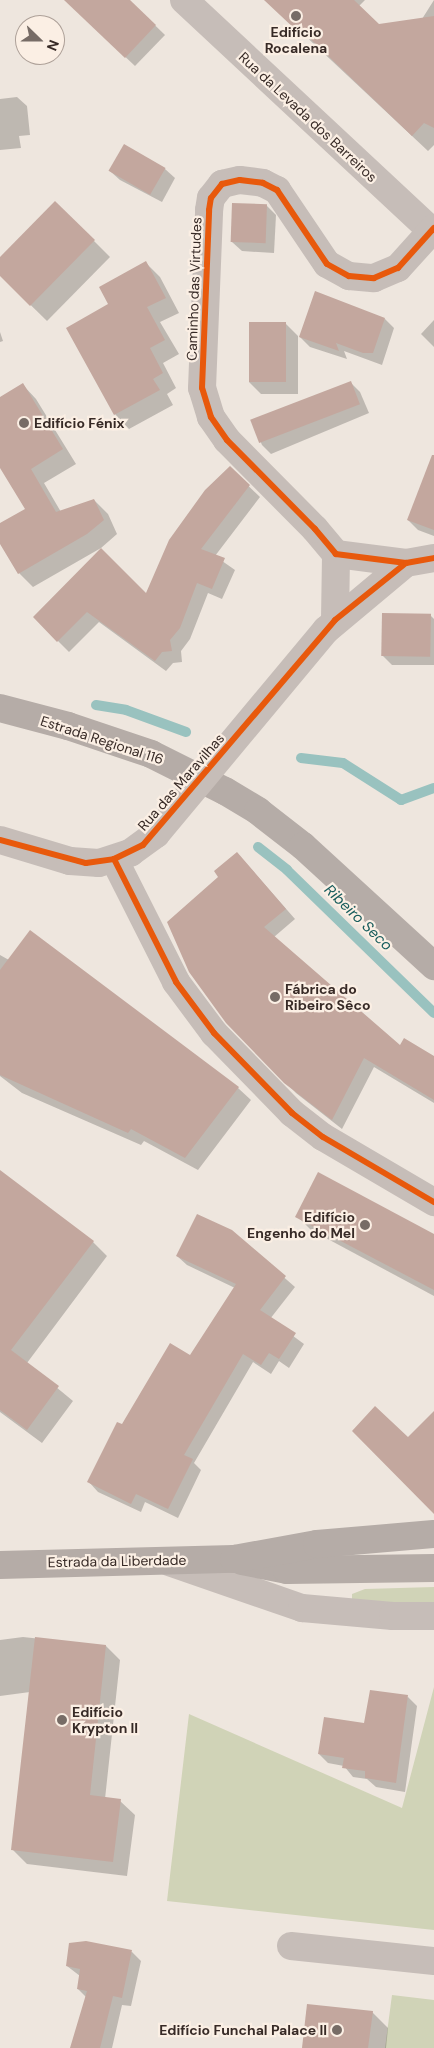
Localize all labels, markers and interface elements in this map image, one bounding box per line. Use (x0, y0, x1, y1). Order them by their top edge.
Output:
marker: Edifício Rocalena (290, 10, 302, 22)
north arrow (15, 15, 65, 65)
place label: Edifício Rocalena (265, 24, 327, 56)
text: N (43, 37, 63, 53)
street label: Rua da Levada dos Barreiros (235, 49, 381, 185)
street label: Caminho das Virtudes (183, 217, 205, 361)
place label: Edifício Fénix (34, 415, 125, 431)
marker: Edifício Fénix (18, 417, 30, 429)
street label: Estrada Regional 116 (38, 712, 166, 768)
street label: Rua das Maravilhas (134, 730, 228, 834)
water label: Ribeiro Seco (320, 881, 396, 955)
place label: Fábrica do Ribeiro Sêco (285, 981, 370, 1014)
marker: Fábrica do Ribeiro Sêco (269, 991, 281, 1003)
place label: Edifício Engenho do Mel (247, 1209, 355, 1242)
marker: Edifício Engenho do Mel (359, 1219, 371, 1231)
street label: Estrada da Liberdade (48, 1551, 186, 1571)
place label: Edifício Krypton II (72, 1704, 138, 1736)
marker: Edifício Krypton II (56, 1714, 68, 1726)
place label: Edifício Funchal Palace II (159, 2022, 327, 2038)
marker: Edifício Funchal Palace II (331, 2024, 343, 2036)

